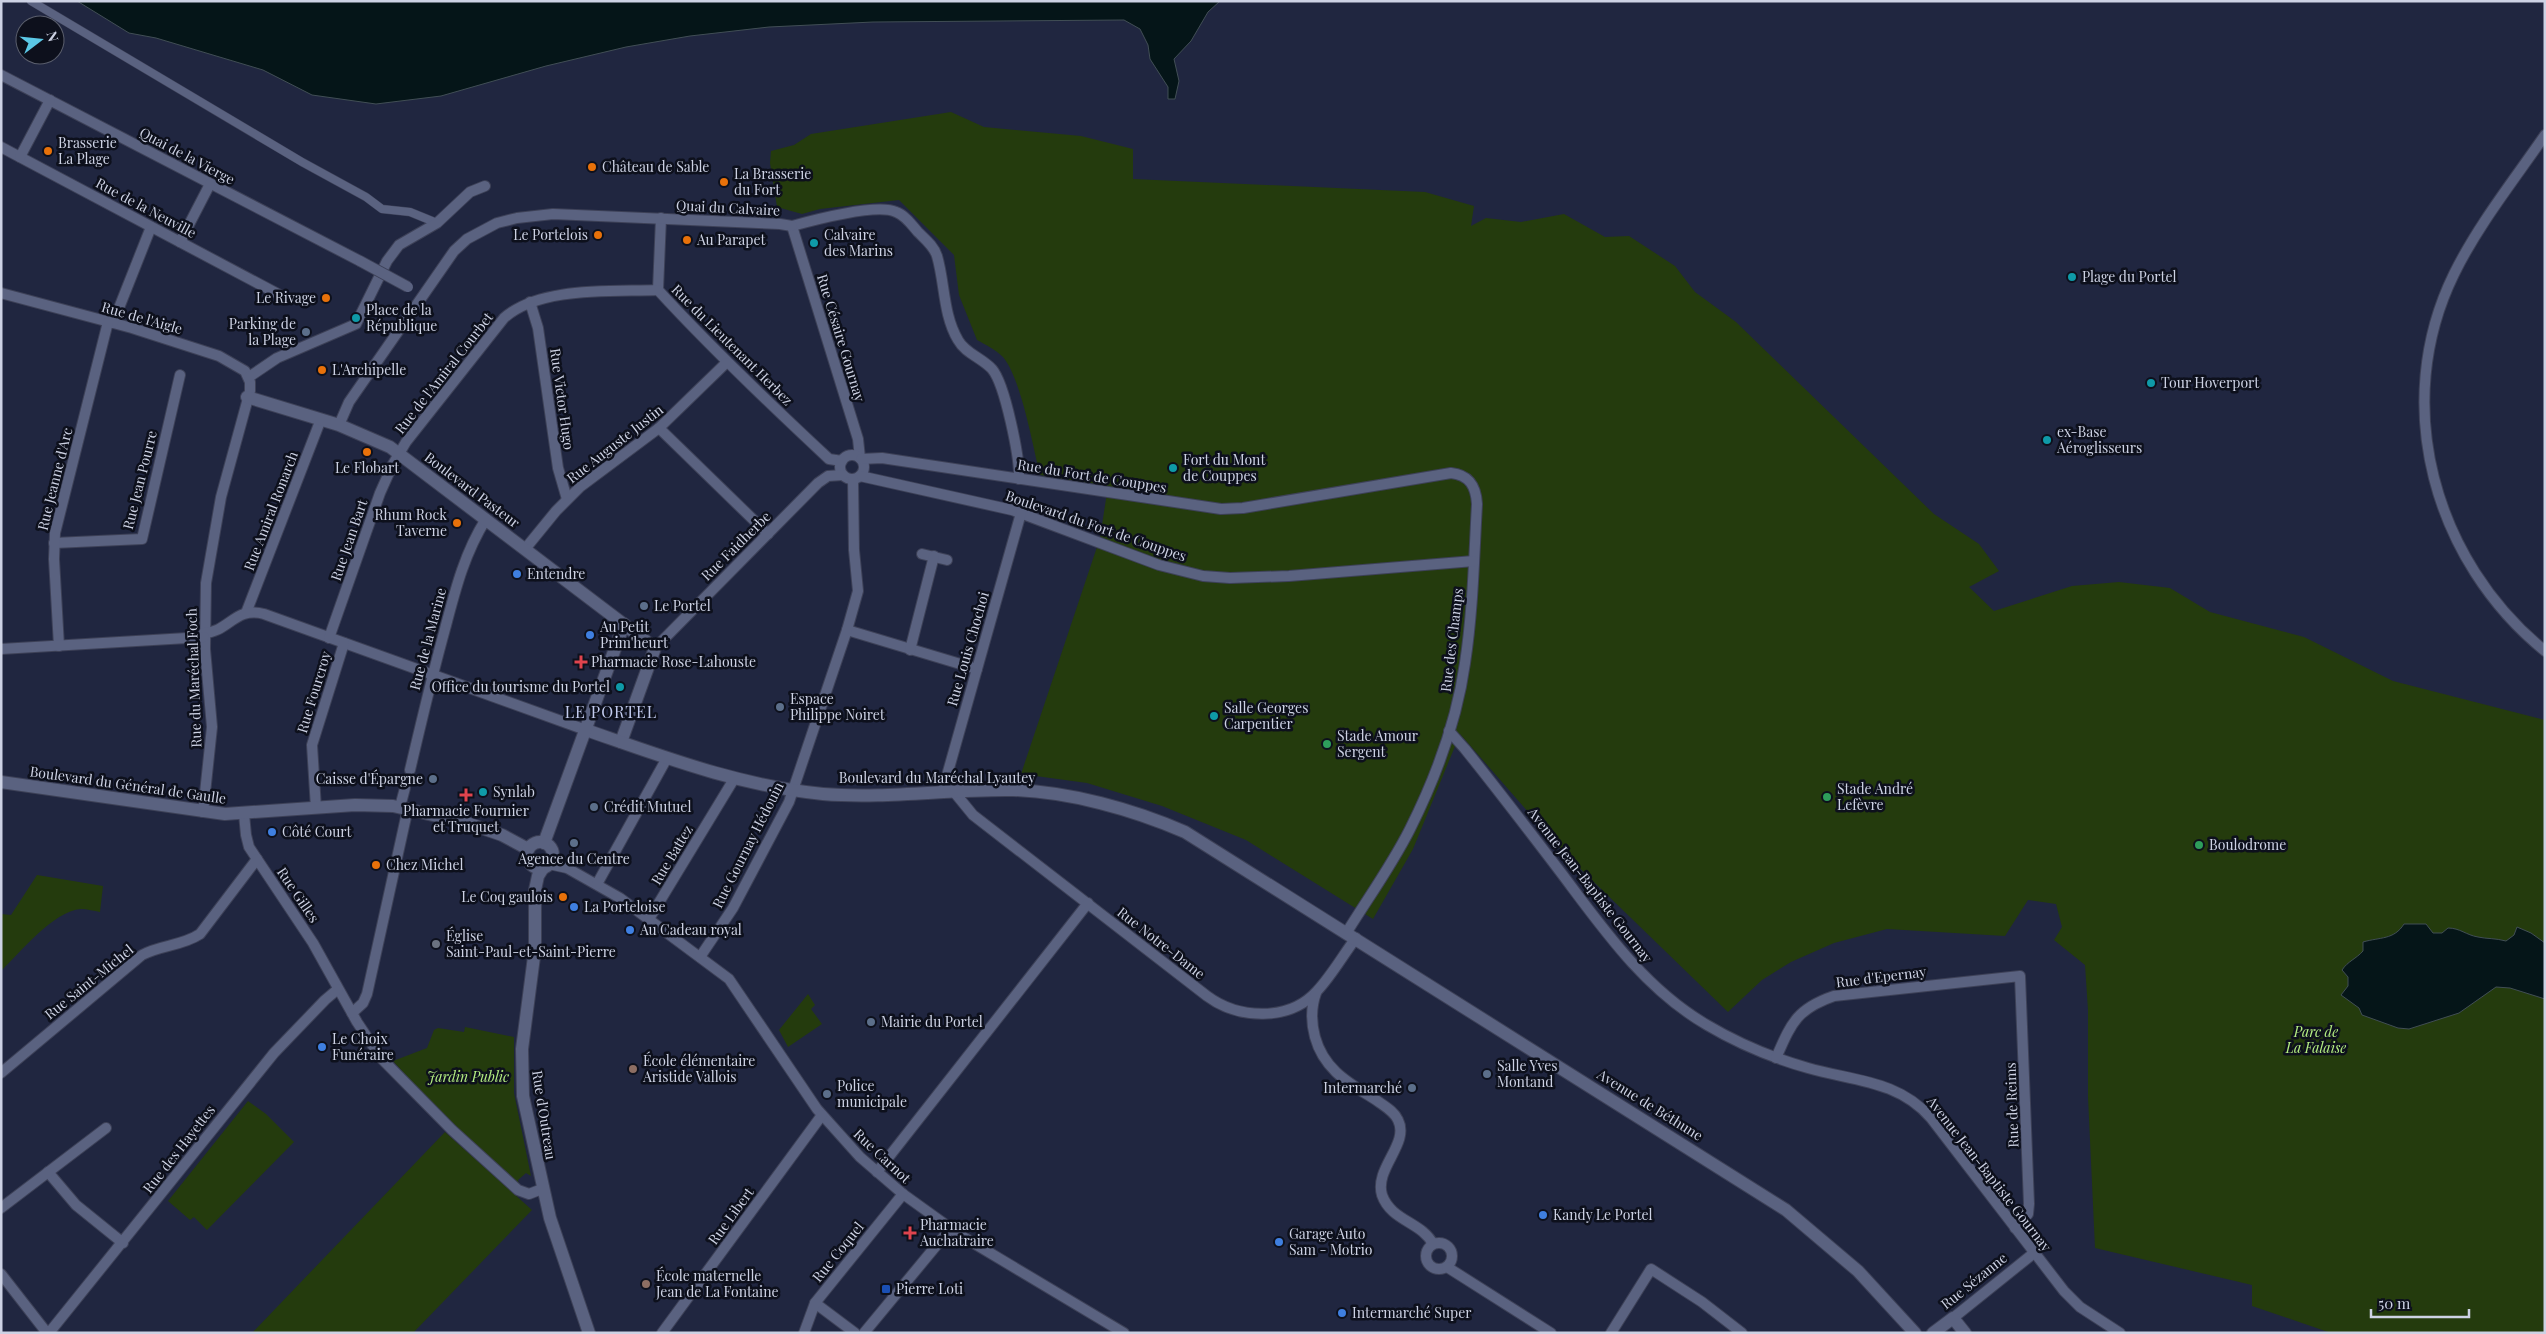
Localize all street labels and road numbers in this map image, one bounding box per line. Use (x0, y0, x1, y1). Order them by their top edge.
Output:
street label: Quai de la Vierge (136, 122, 238, 189)
street label: Rue de la Neuville (93, 173, 200, 242)
street label: Quai du Calvaire (675, 195, 781, 220)
street label: Rue Césaire Gournay (813, 272, 870, 404)
street label: Rue du Lieutenant Herbez (668, 280, 797, 410)
street label: Rue de l'Aigle (100, 297, 185, 338)
street label: Rue de l'Amiral Courbet (390, 307, 498, 437)
street label: Rue Victor Hugo (546, 347, 579, 451)
street label: Rue Auguste Justin (563, 400, 667, 487)
street label: Rue Jeanne d'Arc (33, 425, 76, 532)
street label: Rue Jean Pourre (118, 429, 161, 531)
street label: Rue Amiral Ronarch (239, 448, 302, 573)
street label: Boulevard Pasteur (421, 448, 524, 532)
street label: Rue du Fort de Couppes (1016, 454, 1168, 497)
street label: Boulevard du Fort de Couppes (1003, 486, 1189, 565)
street label: Rue Jean Bart (326, 496, 372, 583)
street label: Rue Faidherbe (697, 507, 775, 585)
street label: Rue de la Marine (405, 586, 450, 692)
street label: Rue des Champs (1436, 587, 1467, 693)
street label: Rue Louis Chochoi (942, 590, 993, 708)
street label: Rue du Maréchal Foch (182, 607, 205, 748)
street label: Rue Fourcroy (292, 649, 335, 735)
street label: Boulevard du Général de Gaulle (29, 761, 227, 808)
street label: Boulevard du Maréchal Lyautey (839, 768, 1035, 787)
street label: Rue Gournay Hédouin (708, 778, 788, 911)
street label: Avenue Jean-Baptiste Gournay (1523, 802, 1657, 966)
street label: Rue Battez (646, 821, 697, 888)
street label: Rue Gilles (273, 863, 324, 926)
street label: Rue Notre-Dame (1113, 902, 1209, 983)
street label: Rue Saint-Michel (40, 940, 137, 1023)
street label: Rue d'Epernay (1835, 962, 1927, 991)
street label: Rue de Reims (2001, 1062, 2022, 1148)
street label: Avenue de Béthune (1593, 1064, 1707, 1145)
street label: Rue d'Outreau (528, 1069, 561, 1161)
street label: Avenue Jean-Baptiste Gournay (1922, 1091, 2056, 1255)
street label: Rue des Hayettes (138, 1101, 219, 1197)
street label: Rue Carnot (850, 1124, 916, 1188)
street label: Rue Libert (703, 1182, 758, 1248)
street label: Rue Coquel (808, 1218, 868, 1286)
street label: Rue Sézanne (1937, 1248, 2011, 1313)

